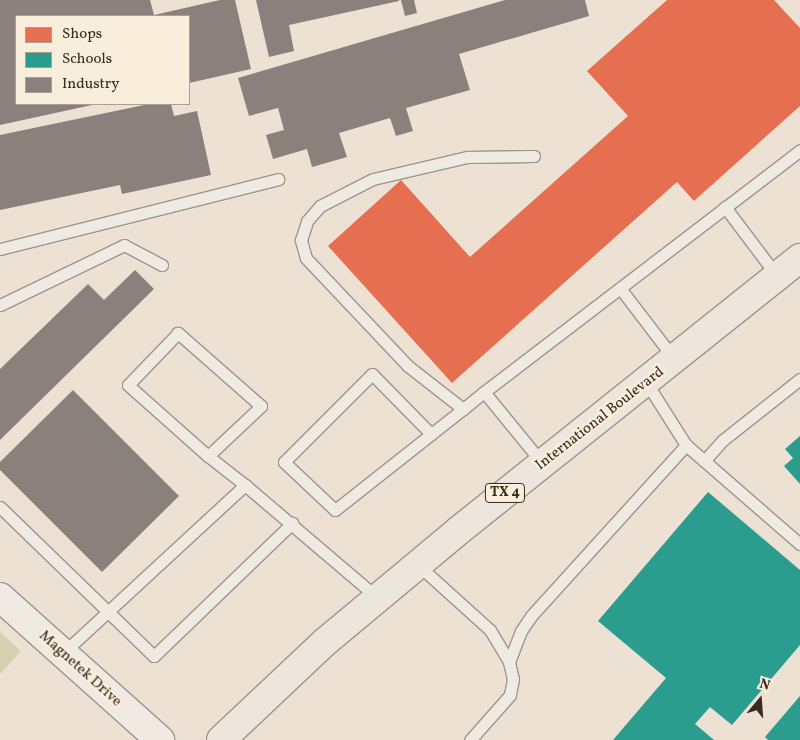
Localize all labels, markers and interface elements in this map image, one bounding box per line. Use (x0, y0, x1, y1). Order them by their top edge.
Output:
legend (15, 15, 190, 105)
text: Shops (62, 24, 102, 45)
text: Schools (62, 49, 112, 70)
text: Industry (62, 74, 119, 95)
street label: International Boulevard (532, 363, 668, 475)
road number: TX 4 (484, 482, 526, 504)
street label: Magnetek Drive (35, 627, 125, 711)
north arrow (735, 675, 785, 725)
text: N (757, 675, 773, 696)

